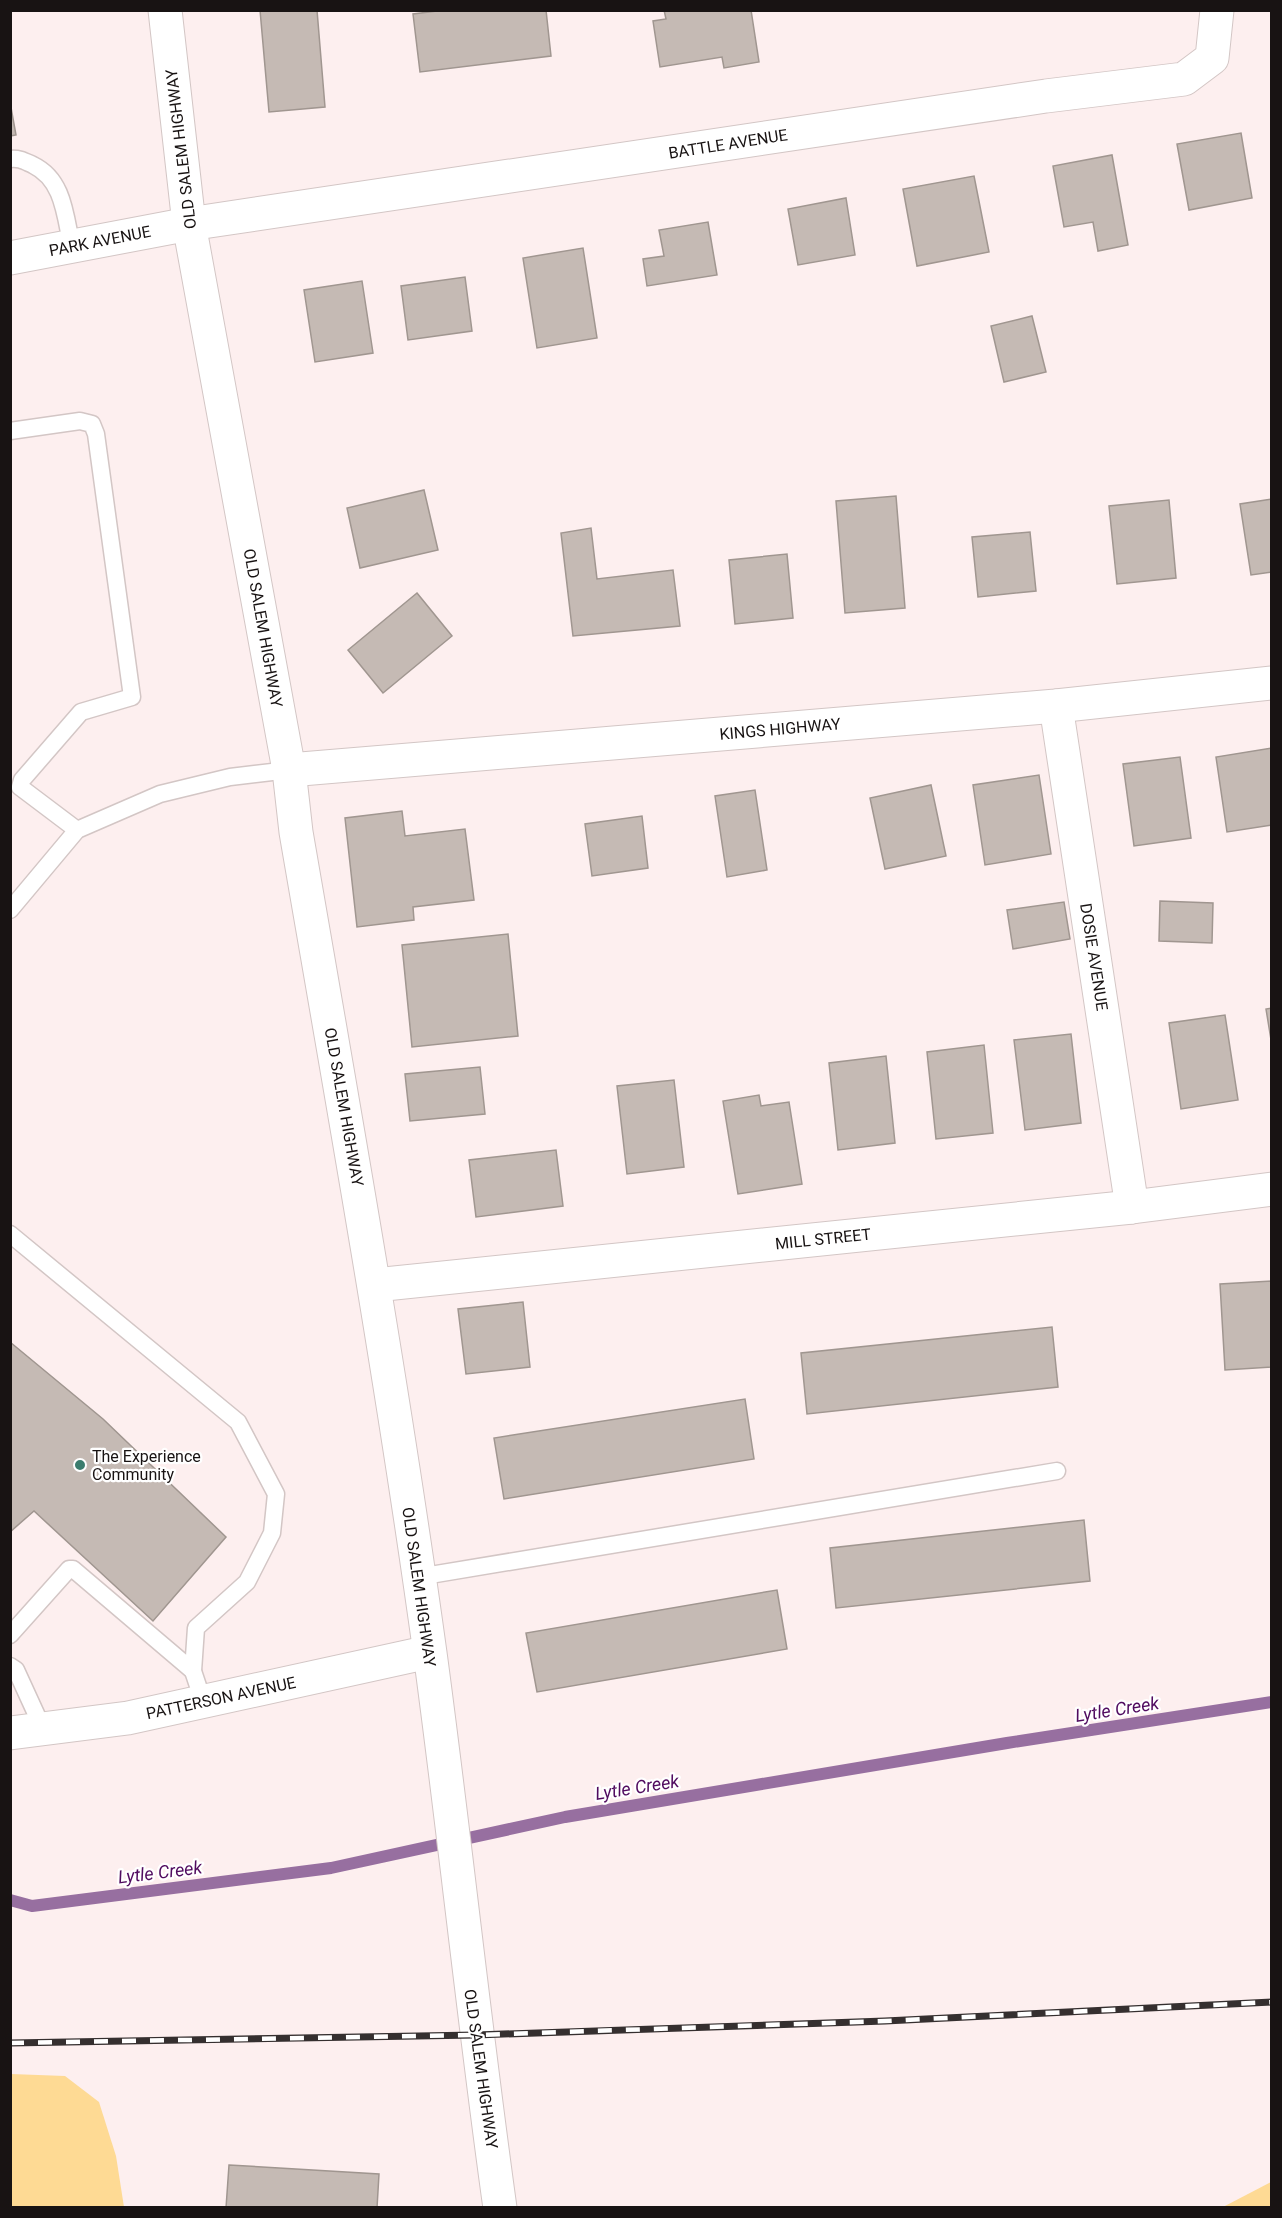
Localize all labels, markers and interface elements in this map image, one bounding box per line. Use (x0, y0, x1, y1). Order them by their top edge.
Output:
street label: OLD SALEM HIGHWAY (162, 68, 200, 230)
street label: BATTLE AVENUE (667, 125, 789, 163)
street label: PARK AVENUE (48, 222, 152, 260)
street label: OLD SALEM HIGHWAY (240, 547, 286, 709)
street label: KINGS HIGHWAY (719, 714, 842, 744)
street label: DOSIE AVENUE (1076, 902, 1112, 1012)
street label: OLD SALEM HIGHWAY (321, 1026, 367, 1188)
street label: MILL STREET (774, 1224, 872, 1253)
place label: The Experience Community (92, 1447, 201, 1484)
marker: The Experience Community (73, 1458, 87, 1472)
street label: OLD SALEM HIGHWAY (398, 1506, 440, 1668)
street label: PATTERSON AVENUE (144, 1673, 298, 1723)
water label: Lytle Creek (1074, 1692, 1162, 1726)
water label: Lytle Creek (594, 1770, 682, 1804)
water label: Lytle Creek (117, 1856, 204, 1888)
street label: OLD SALEM HIGHWAY (460, 1988, 502, 2150)

